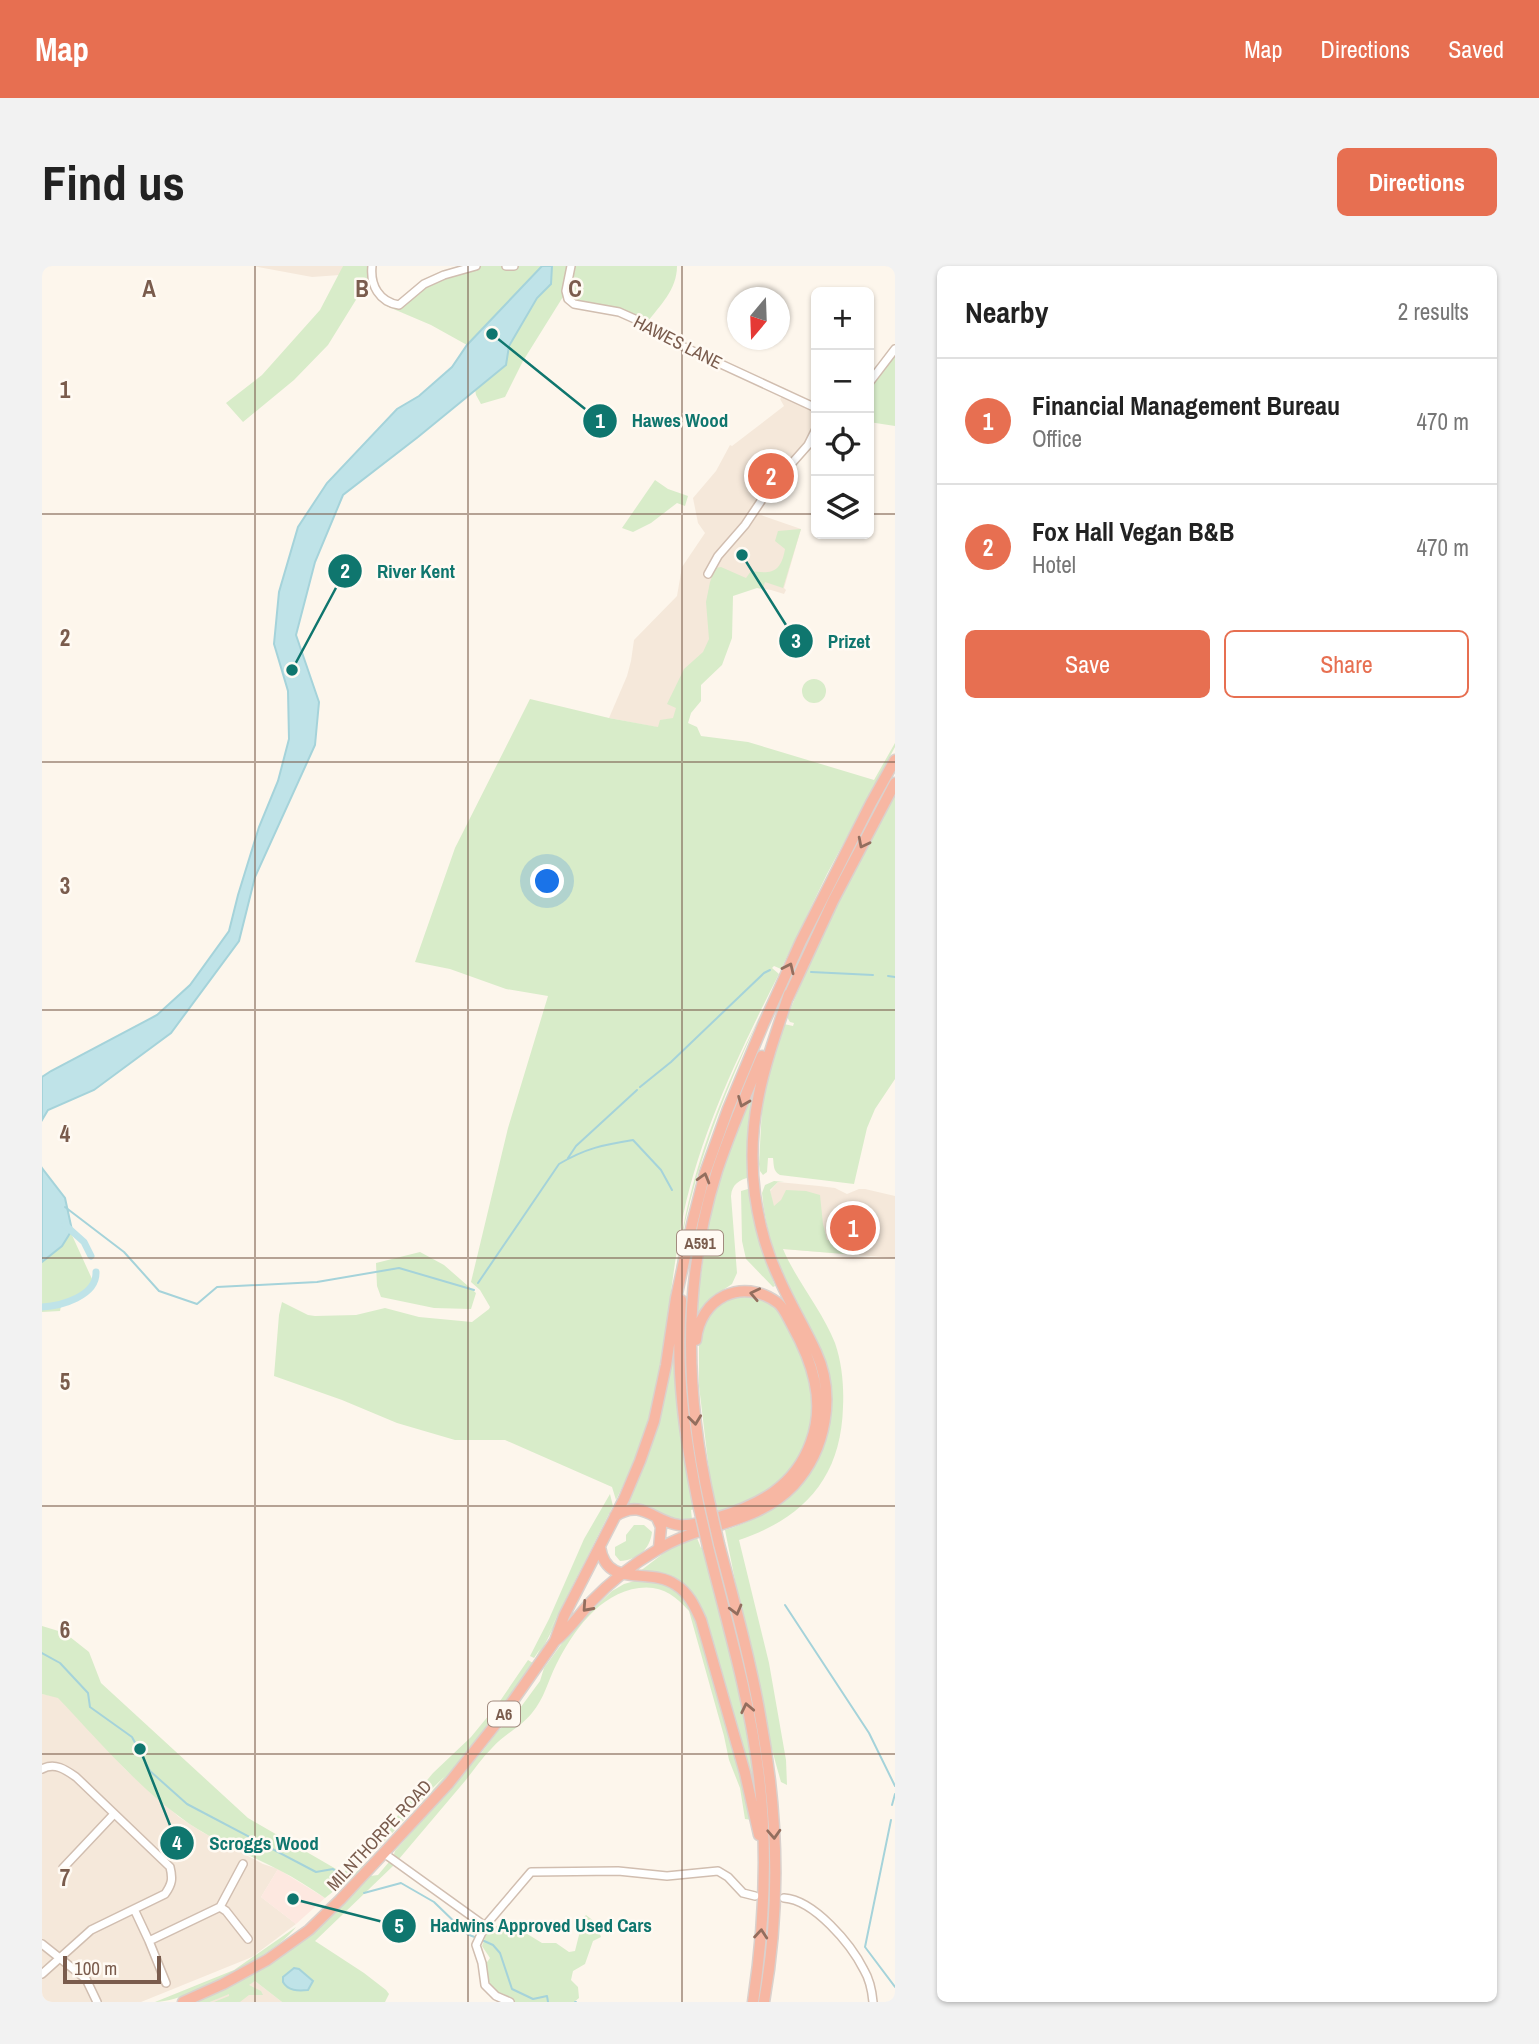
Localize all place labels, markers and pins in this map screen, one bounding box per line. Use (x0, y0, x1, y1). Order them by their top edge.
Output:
callout: Hawes Wood (583, 401, 742, 441)
pin: 2 (748, 450, 794, 502)
callout: River Kent (328, 551, 469, 591)
callout: Prizet (778, 621, 884, 661)
pin: 1 (830, 1202, 876, 1254)
callout: Scroggs Wood (160, 1823, 333, 1863)
callout: Hadwins Approved Used Cars (381, 1906, 667, 1946)

